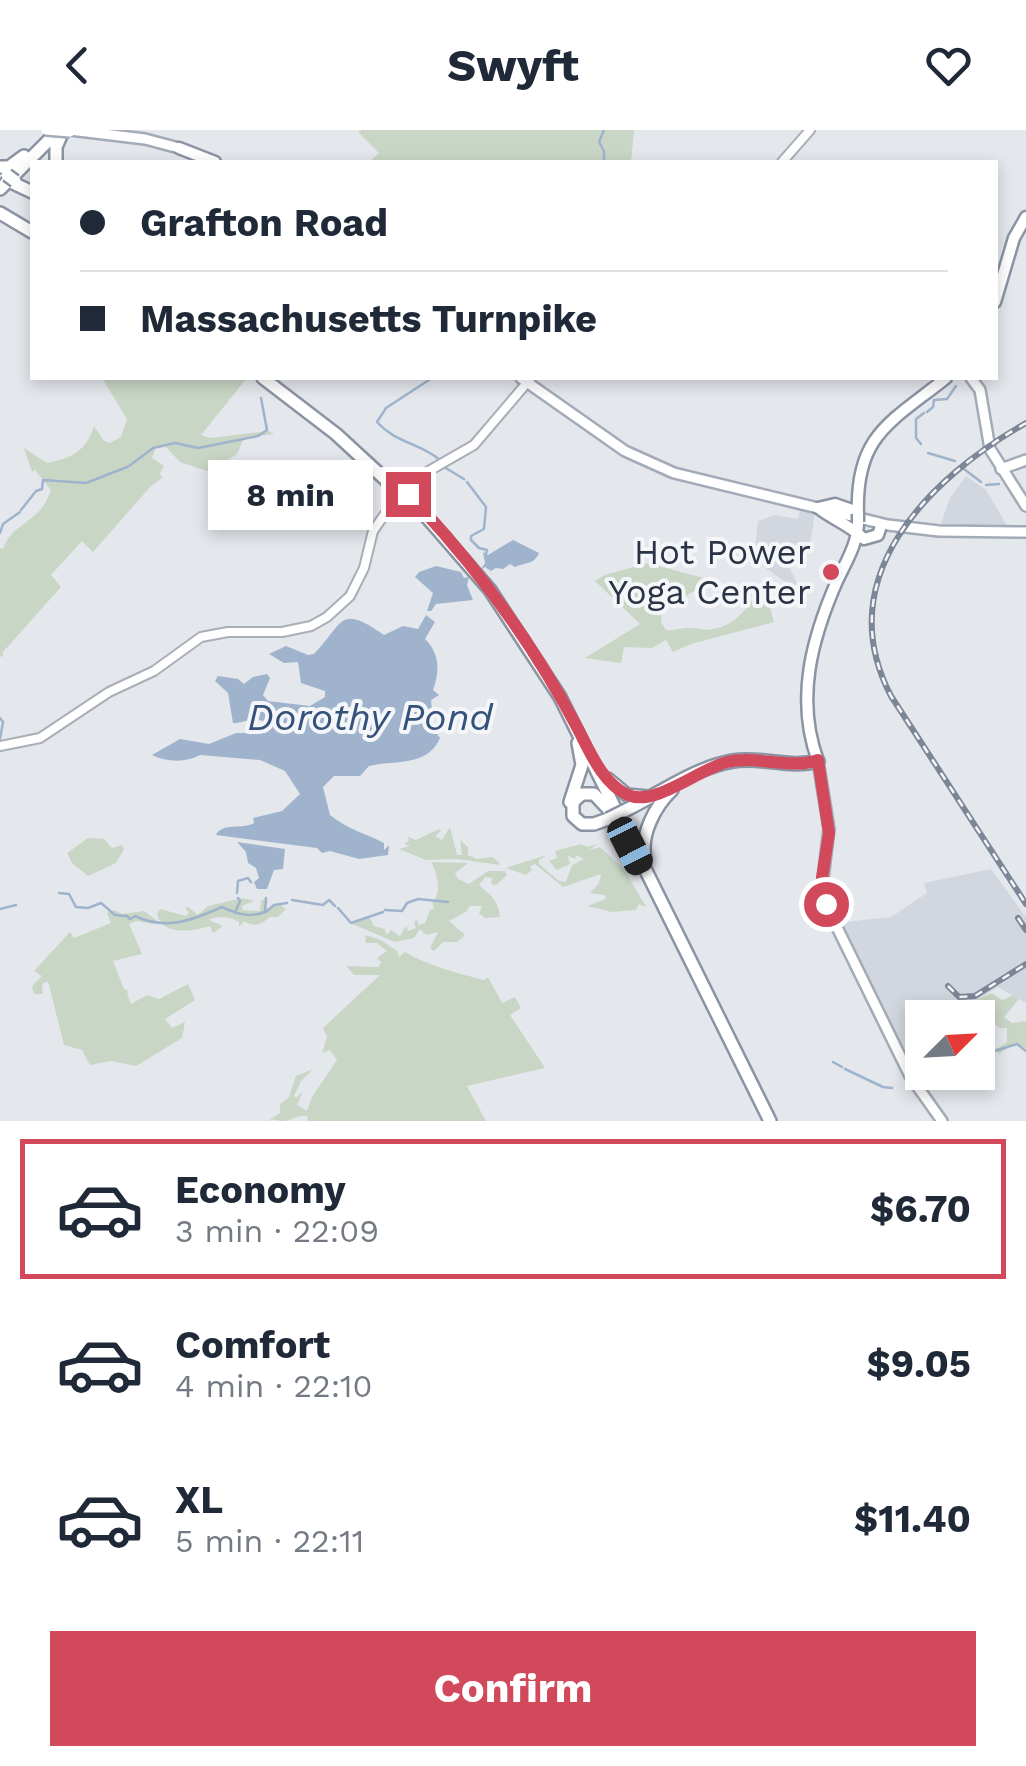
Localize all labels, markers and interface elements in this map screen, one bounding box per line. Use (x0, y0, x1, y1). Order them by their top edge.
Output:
icon: back (50, 38, 105, 93)
icon: heart (921, 38, 976, 93)
text: Swyft (447, 39, 579, 92)
text: Grafton Road (140, 201, 388, 245)
text: Massachusetts Turnpike (140, 297, 597, 341)
callout: 8 min (208, 459, 373, 529)
route end (386, 472, 431, 517)
text: 8 min (246, 476, 335, 514)
place label: Hot Power Yoga Center (608, 531, 811, 613)
marker: Hot Power Yoga Center (820, 561, 842, 583)
water label: Dorothy Pond (247, 695, 494, 739)
car (603, 812, 657, 880)
route start (804, 882, 849, 927)
north arrow (905, 1000, 995, 1090)
map controls (905, 1000, 995, 1090)
icon: car (55, 1164, 145, 1254)
text: Economy (175, 1168, 346, 1212)
text: $6.70 (870, 1187, 971, 1231)
text: 3 min · 22:09 (175, 1212, 379, 1250)
icon: car (55, 1319, 145, 1409)
text: Comfort (175, 1323, 330, 1367)
text: $9.05 (866, 1342, 971, 1386)
text: 4 min · 22:10 (175, 1367, 373, 1405)
icon: car (55, 1474, 145, 1564)
text: XL (175, 1478, 223, 1522)
text: $11.40 (854, 1497, 971, 1541)
text: 5 min · 22:11 (175, 1522, 364, 1560)
button: Confirm (50, 1631, 976, 1746)

